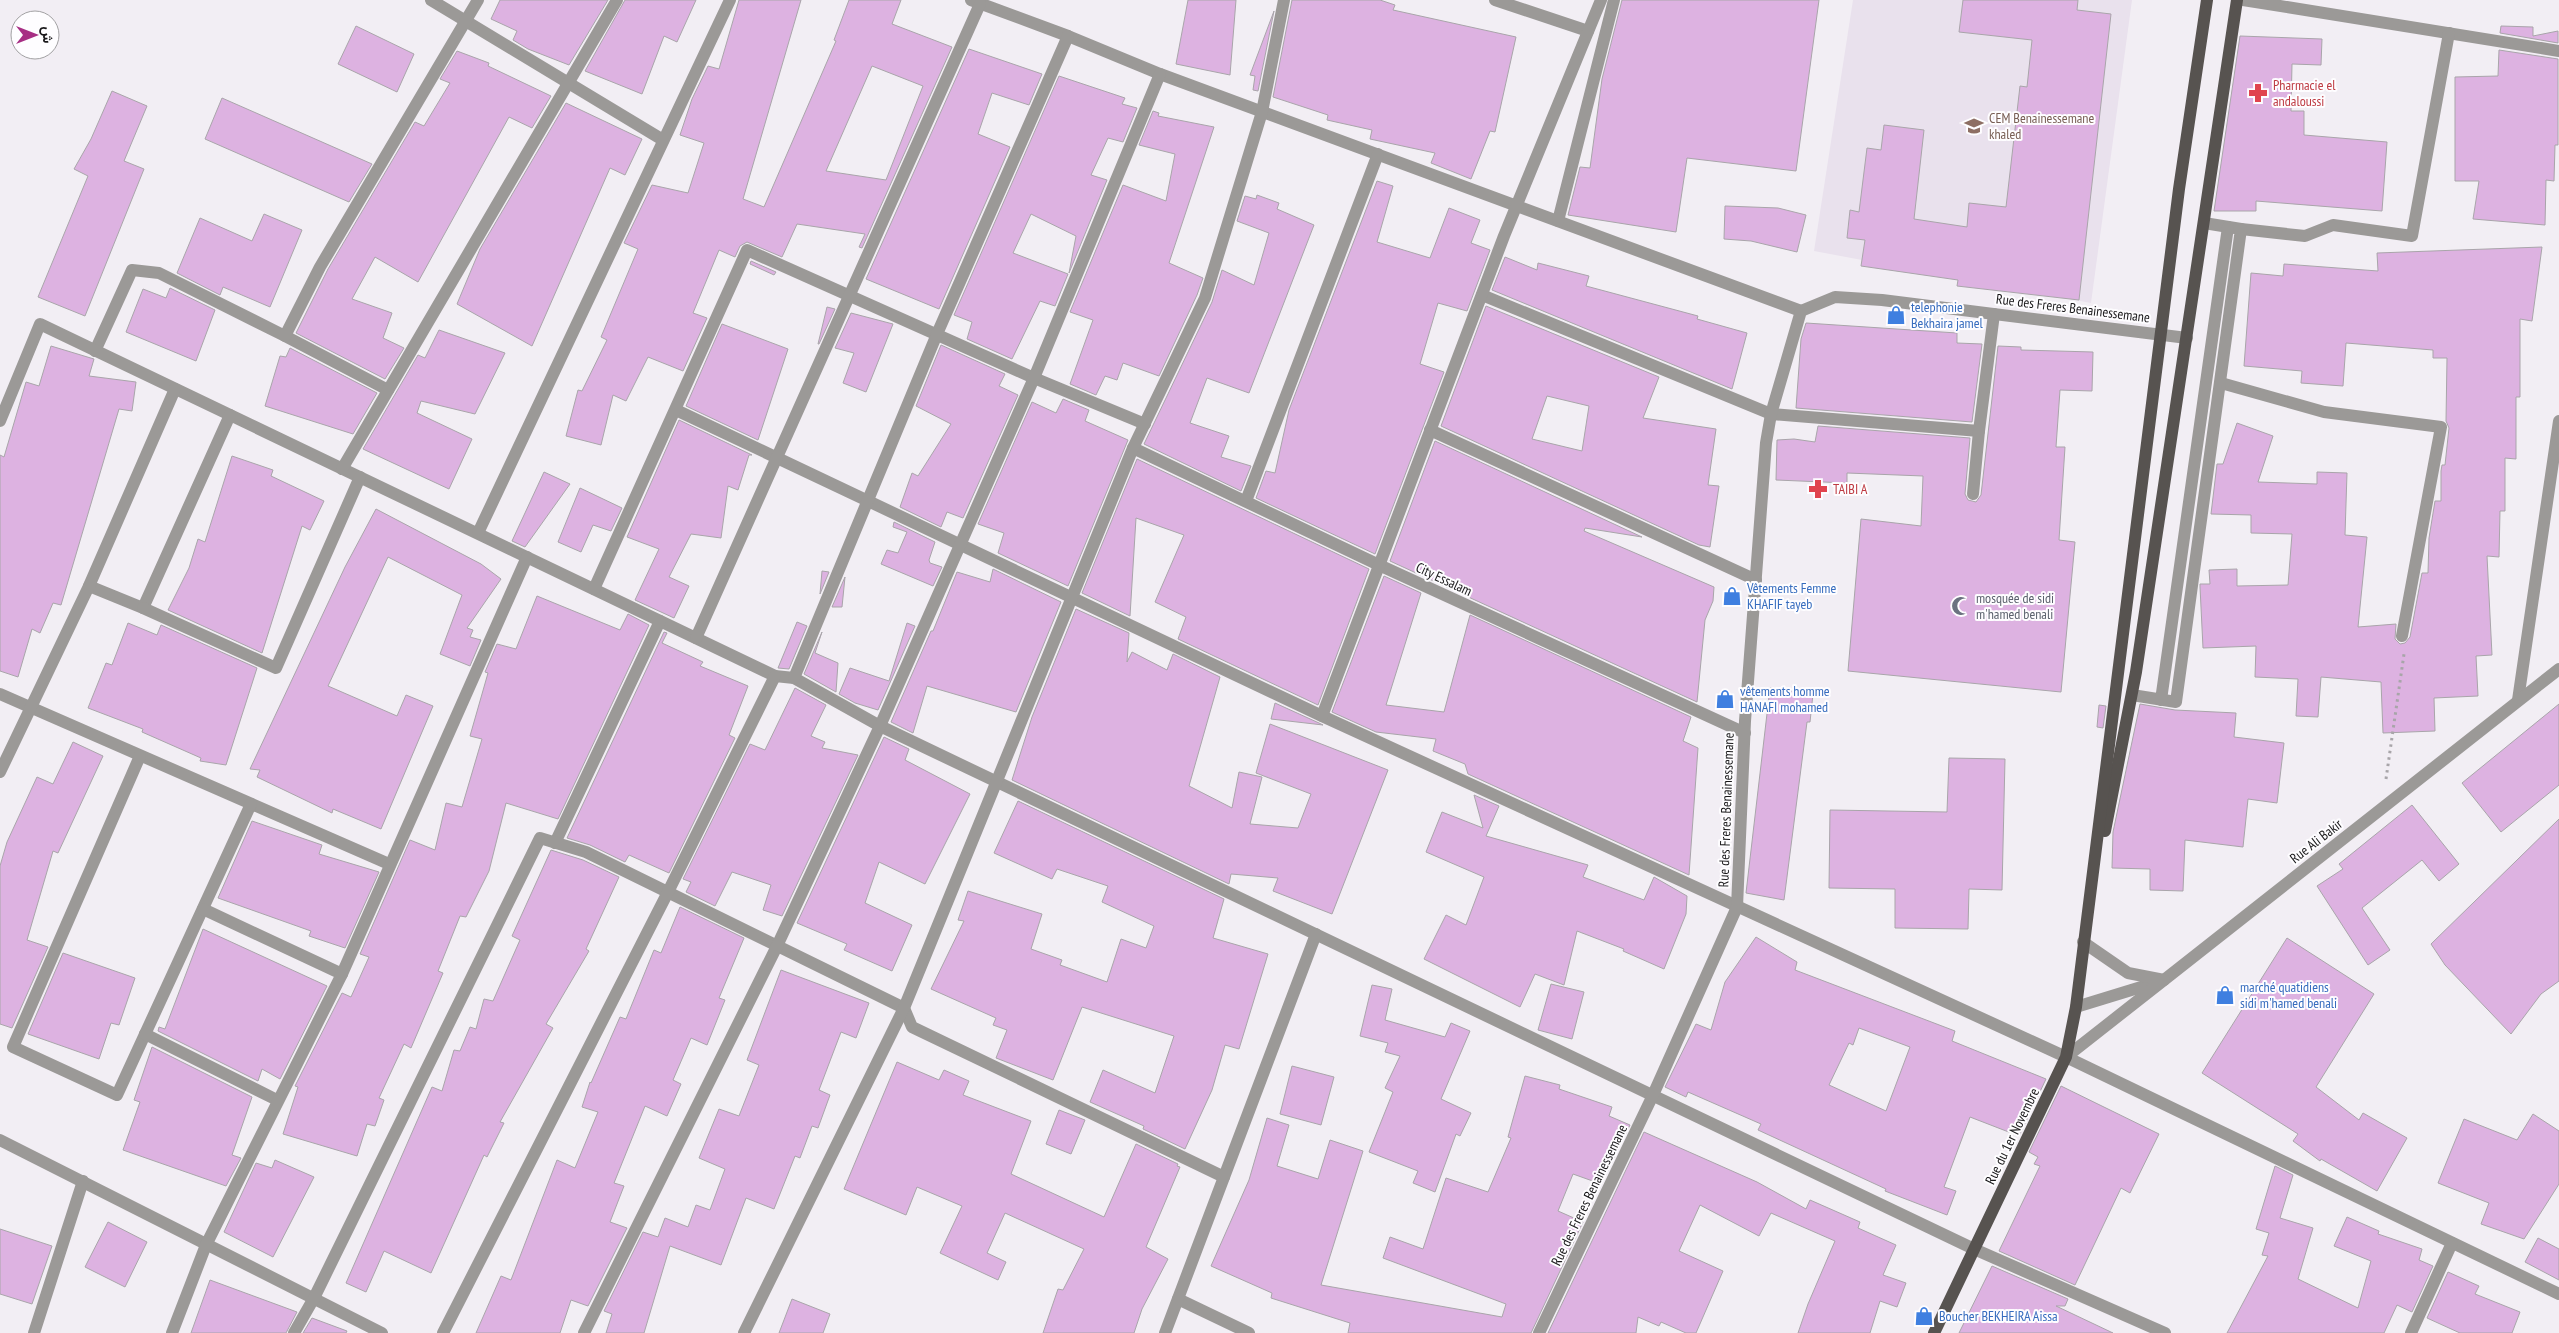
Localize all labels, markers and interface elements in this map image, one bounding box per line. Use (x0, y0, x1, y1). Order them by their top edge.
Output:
north arrow (10, 10, 60, 60)
text: ش (39, 27, 57, 44)
place label: Pharmacie el andaloussi (2273, 76, 2336, 110)
pharmacy icon: Pharmacie el andaloussi (2247, 82, 2269, 104)
place label: CEM Benainessemane khaled (1989, 109, 2094, 143)
school or university icon: CEM Benainessemane khaled (1963, 115, 1985, 137)
street label: Rue des Freres Benainessemane (1995, 290, 2151, 326)
place label: telephonie Bekhaira jamel (1911, 298, 1984, 332)
shop icon: telephonie Bekhaira jamel (1885, 304, 1907, 326)
pharmacy icon: TAIBI A (1807, 478, 1829, 500)
place label: TAIBI A (1833, 480, 1868, 498)
street label: City Essalam (1413, 558, 1475, 600)
place label: Vêtements Femme KHAFIF tayeb (1746, 579, 1836, 613)
shop icon: Vêtements Femme KHAFIF tayeb (1721, 585, 1743, 607)
place label: mosquée de sidi m'hamed benali (1976, 589, 2054, 623)
mosque icon: mosquée de sidi m'hamed benali (1950, 595, 1972, 617)
place label: vêtements homme HANAFI mohamed (1740, 682, 1830, 716)
shop icon: vêtements homme HANAFI mohamed (1714, 688, 1736, 710)
street label: Rue des Freres Benainessemane (1714, 732, 1738, 888)
street label: Rue Ali Bakir (2286, 815, 2346, 867)
place label: marché quatidiens sidi m'hamed benali (2240, 978, 2337, 1012)
shop icon: marché quatidiens sidi m'hamed benali (2214, 984, 2236, 1006)
street label: Rue du 1er Novembre (1981, 1085, 2043, 1187)
street label: Rue des Freres Benainessemane (1547, 1121, 1631, 1269)
shop icon: Boucher BEKHEIRA Aissa (1913, 1305, 1935, 1327)
place label: Boucher BEKHEIRA Aissa (1939, 1307, 2058, 1325)

